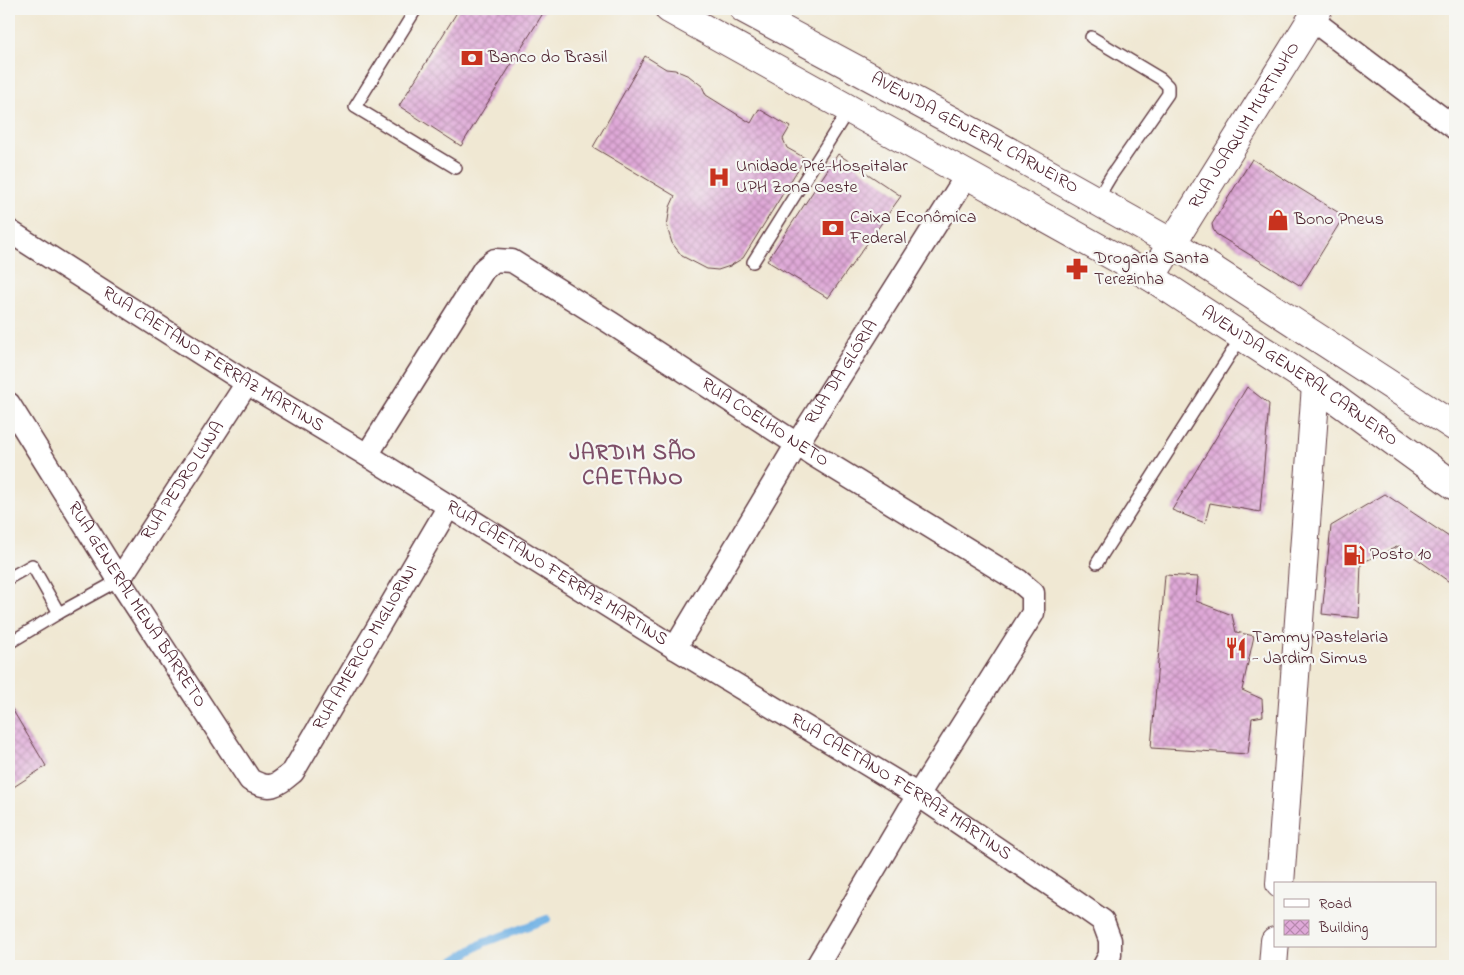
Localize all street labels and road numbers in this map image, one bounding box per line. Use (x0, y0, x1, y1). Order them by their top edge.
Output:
street label: RUA JOAQUIM MURTINHO (1183, 37, 1307, 215)
street label: AVENIDA GENERAL CARNEIRO (866, 66, 1083, 201)
street label: RUA CAETANO FERRAZ MARTINS (97, 280, 329, 439)
street label: AVENIDA GENERAL CARNEIRO (1196, 300, 1403, 453)
street label: RUA DA GLÓRIA (799, 315, 885, 430)
street label: RUA COELHO NETO (695, 372, 833, 474)
street label: RUA PEDRO LUNA (135, 416, 232, 546)
street label: RUA CAETANO FERRAZ MARTINS (441, 494, 672, 653)
street label: RUA GENERAL MENA BARRETO (60, 497, 212, 713)
street label: RUA AMERICO MIGLIORINI (307, 560, 425, 736)
street label: RUA CAETANO FERRAZ MARTINS (785, 708, 1016, 867)

